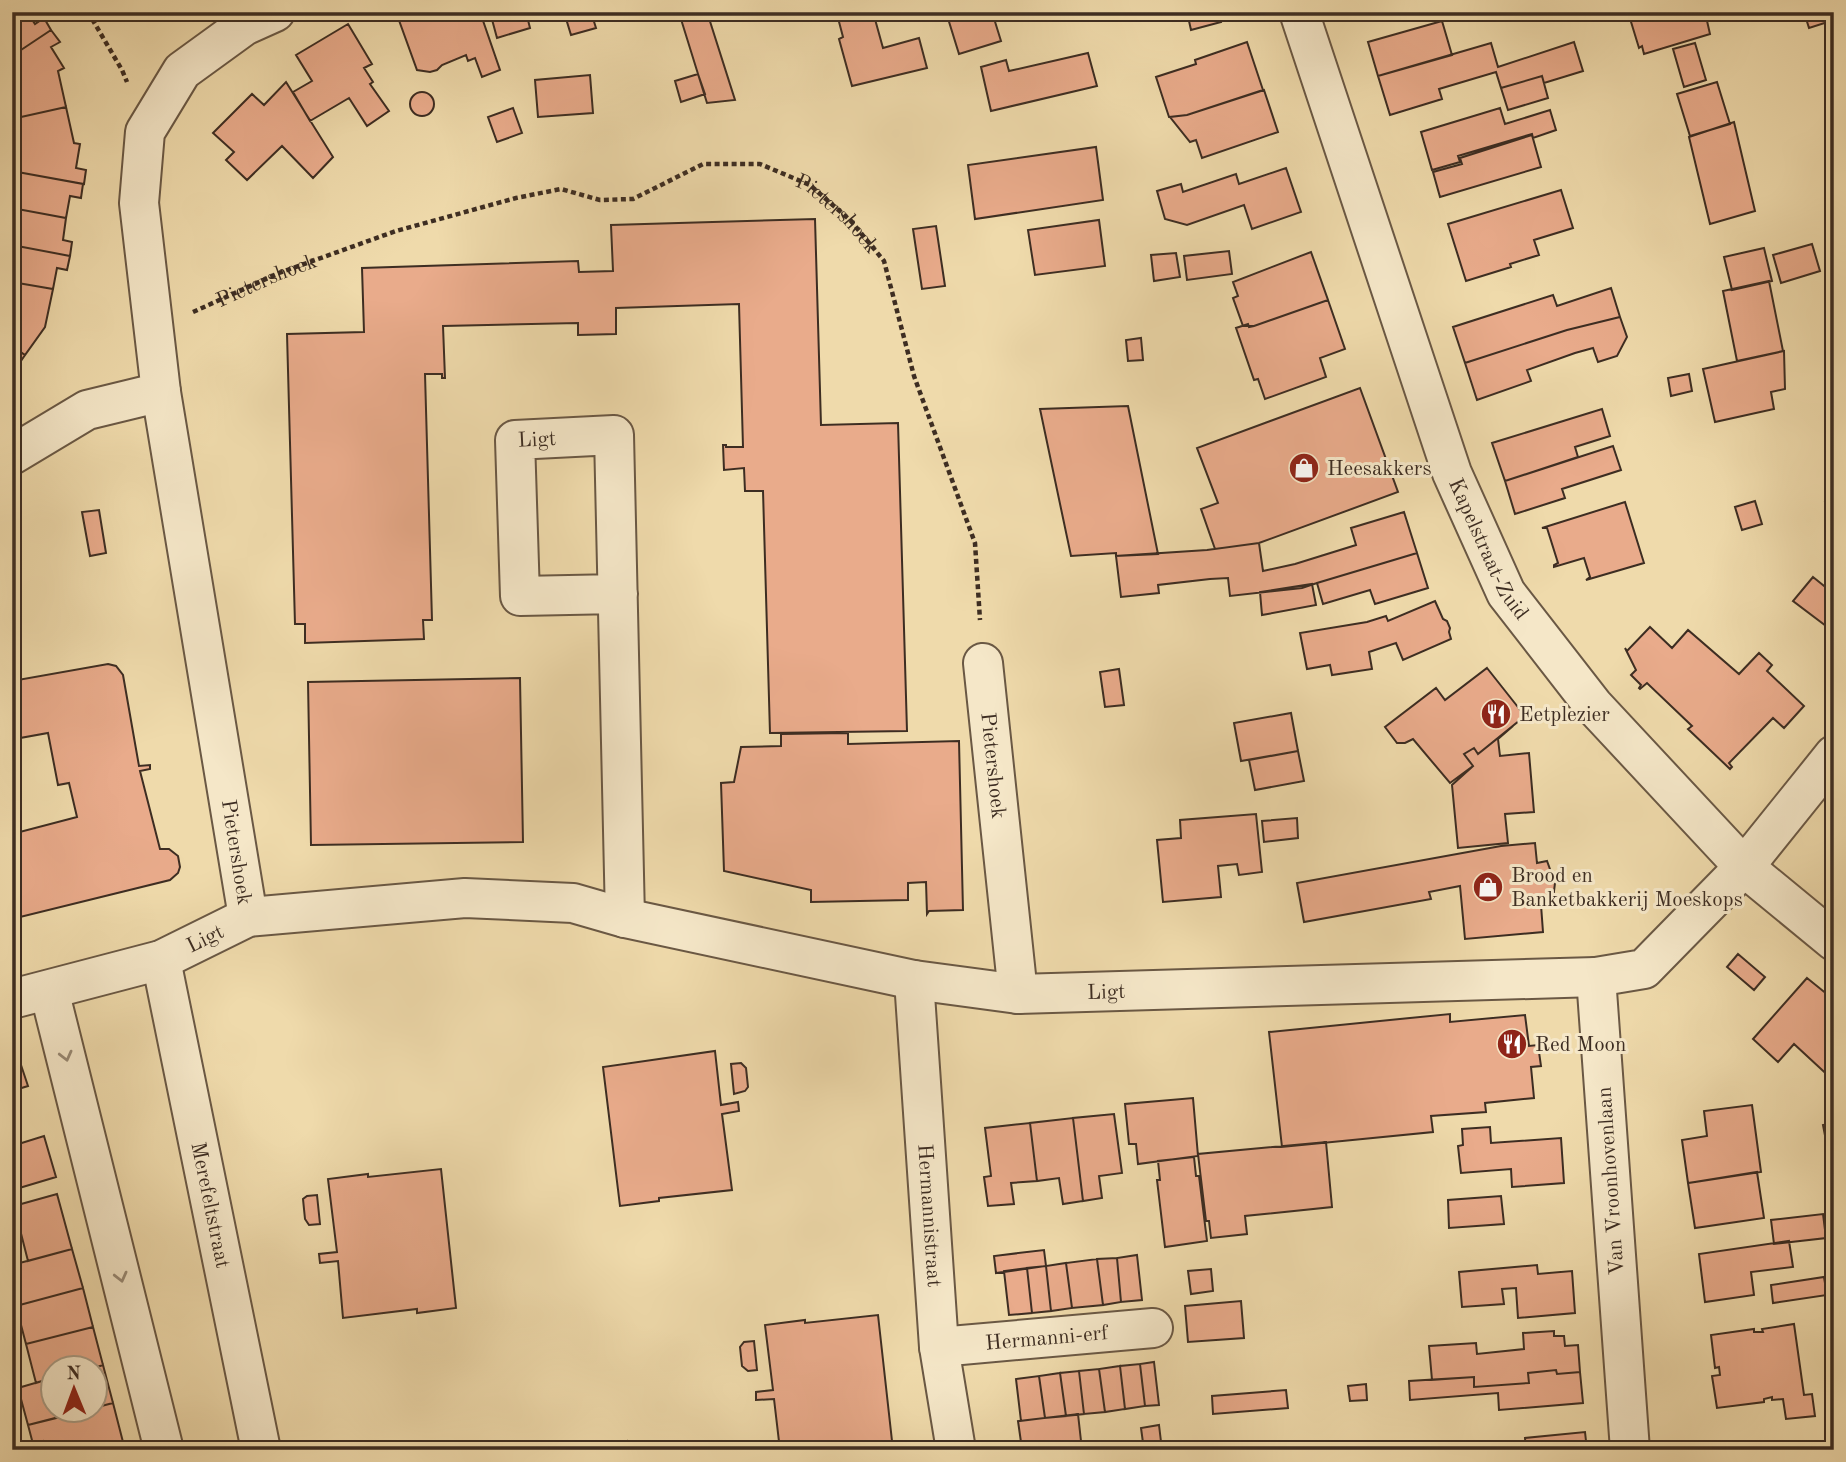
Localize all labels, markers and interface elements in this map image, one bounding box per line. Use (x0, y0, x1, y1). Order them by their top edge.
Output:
street label: Pietershoek (792, 171, 882, 258)
street label: Pietershoek (213, 251, 320, 312)
street label: Ligt (517, 429, 557, 452)
shop icon: Heesakkers (1287, 451, 1321, 485)
place label: Heesakkers (1327, 459, 1432, 480)
street label: Kapelstraat-Zuid (1444, 475, 1532, 624)
restaurant icon: Eetplezier (1479, 697, 1513, 731)
place label: Eetplezier (1519, 705, 1610, 726)
street label: Pietershoek (976, 711, 1008, 820)
street label: Pietershoek (217, 798, 254, 907)
place label: Brood en Banketbakkerij Moeskops (1511, 866, 1743, 911)
shop icon: Brood en Banketbakkerij Moeskops (1471, 870, 1505, 904)
street label: Ligt (184, 922, 227, 958)
street label: Ligt (1087, 982, 1126, 1004)
restaurant icon: Red Moon (1495, 1027, 1529, 1061)
place label: Red Moon (1535, 1035, 1626, 1056)
one-way arrow (58, 1050, 72, 1062)
street label: Van Vroonhovenlaan (1594, 1086, 1629, 1276)
street label: Merefeltstraat (186, 1140, 233, 1270)
street label: Hermannistraat (913, 1143, 944, 1288)
one-way arrow (113, 1270, 127, 1282)
street label: Hermanni-erf (984, 1323, 1110, 1355)
north arrow (38, 1354, 108, 1424)
text: N (66, 1365, 82, 1384)

